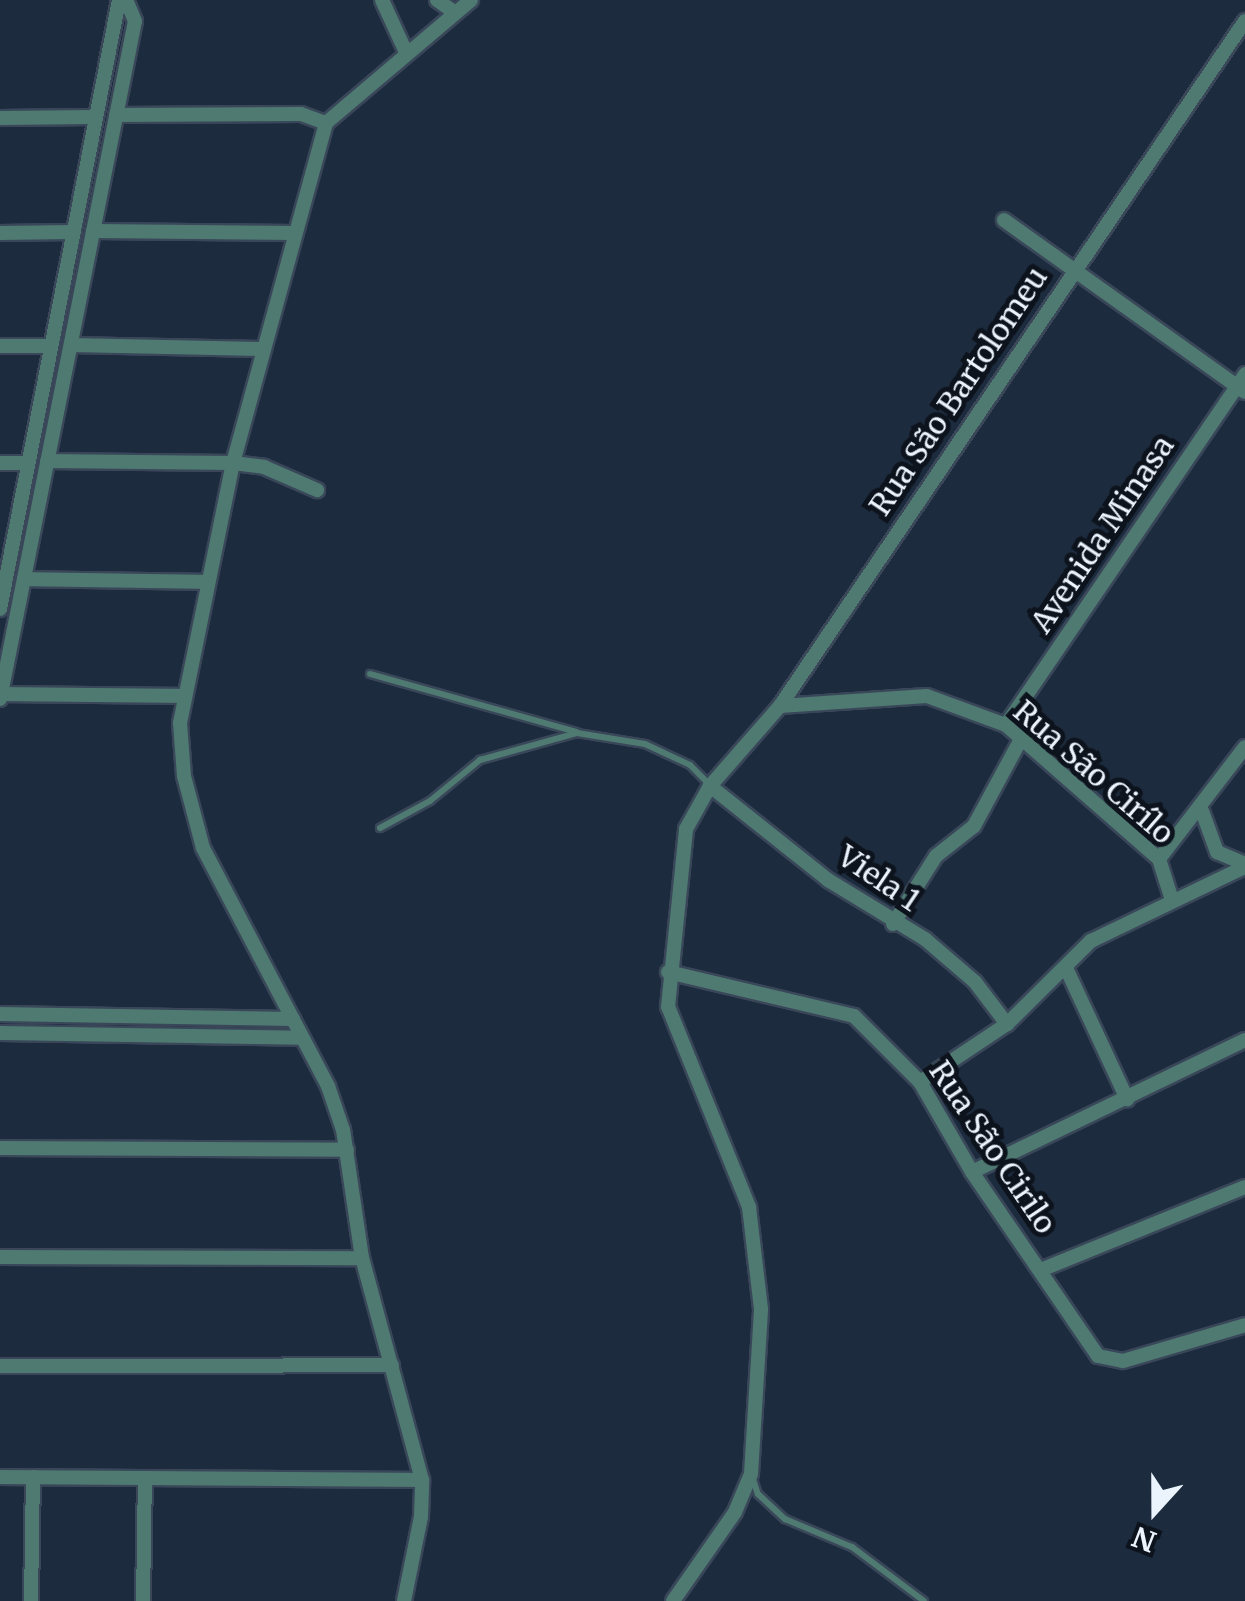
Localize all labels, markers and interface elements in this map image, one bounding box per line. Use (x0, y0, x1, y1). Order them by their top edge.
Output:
street label: Rua São Bartolomeu (862, 260, 1054, 522)
street label: Avenida Minasa (1023, 429, 1181, 639)
street label: Rua São Cirílo (1006, 693, 1182, 851)
street label: Viela 1 (831, 838, 927, 918)
street label: Rua São Cirilo (922, 1054, 1064, 1240)
north arrow (1105, 1461, 1205, 1561)
text: N (1127, 1518, 1161, 1560)

